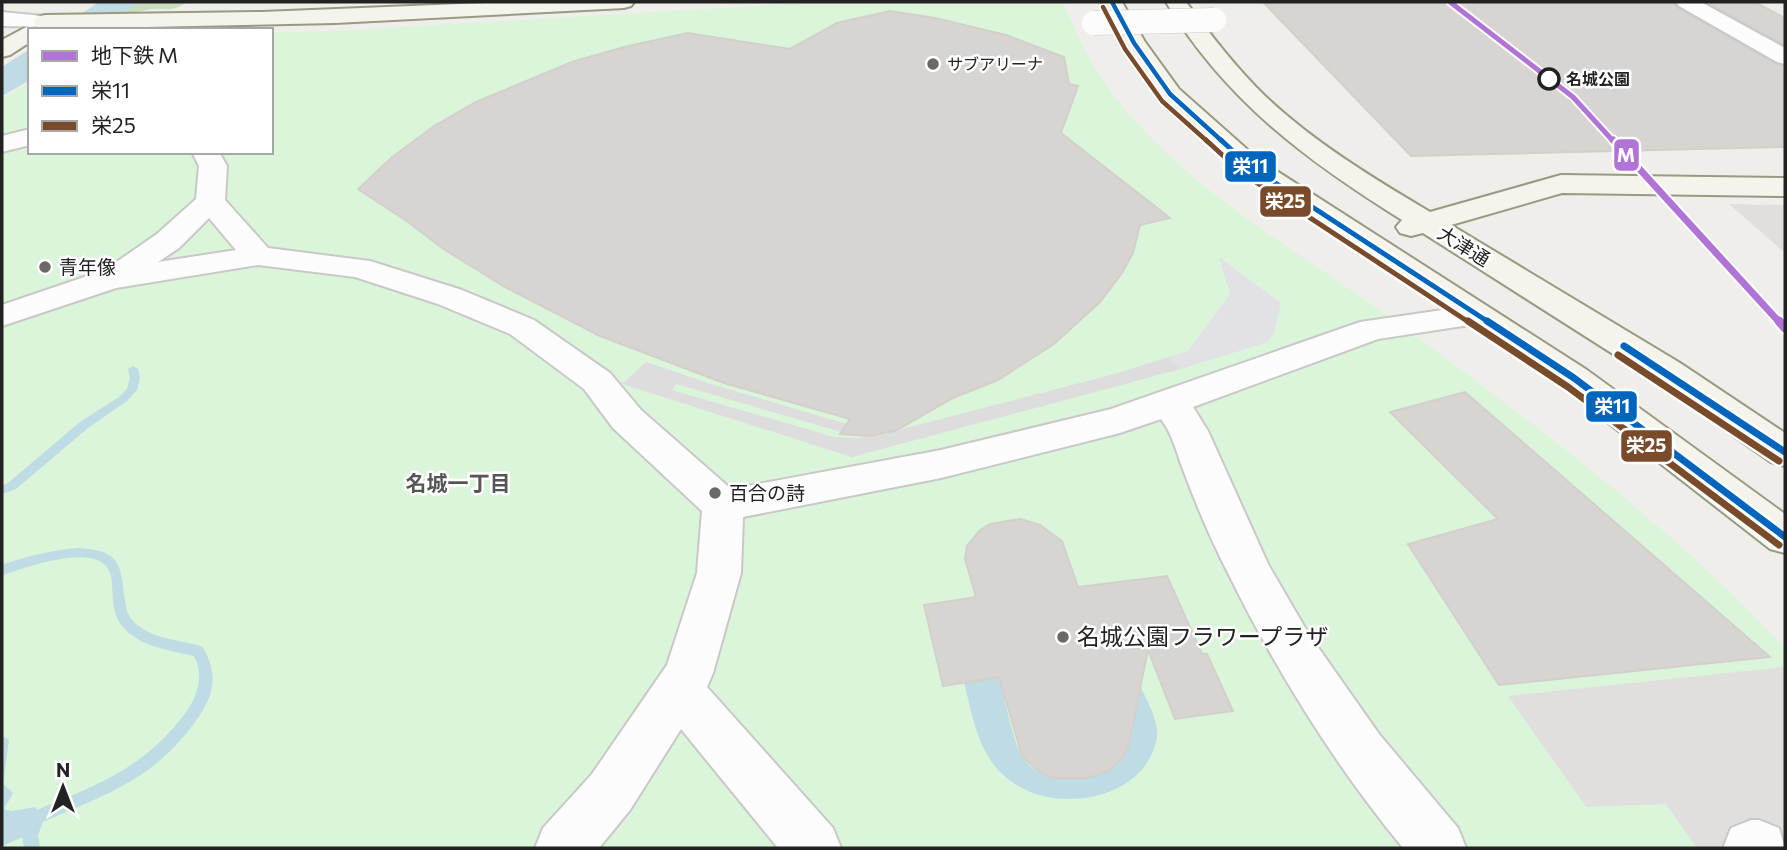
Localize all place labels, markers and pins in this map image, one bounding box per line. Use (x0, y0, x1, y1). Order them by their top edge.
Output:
place label: サブアリーナ (947, 54, 1043, 73)
marker: サブアリーナ (925, 56, 941, 72)
marker: 名城公園 (1538, 68, 1560, 90)
place label: 名城公園 (1566, 69, 1630, 88)
place label: 青年像 (59, 255, 116, 278)
marker: 青年像 (37, 259, 53, 275)
place label: 百合の詩 (729, 481, 805, 504)
marker: 百合の詩 (707, 485, 723, 501)
place label: 名城公園フラワープラザ (1077, 622, 1329, 650)
marker: 名城公園フラワープラザ (1055, 629, 1071, 645)

